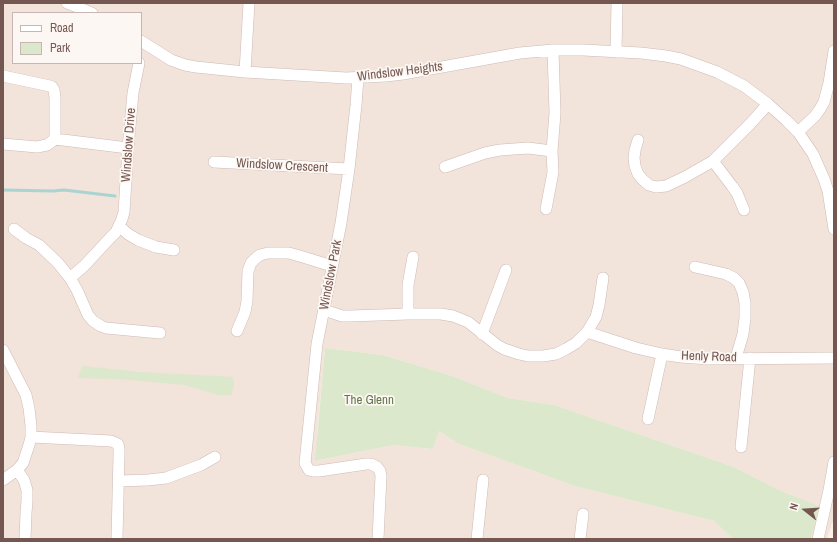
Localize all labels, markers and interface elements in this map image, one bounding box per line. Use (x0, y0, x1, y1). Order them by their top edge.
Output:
legend (12, 12, 142, 64)
text: Road (50, 20, 74, 36)
text: Park (50, 40, 70, 56)
street label: Windslow Heights (356, 59, 444, 85)
street label: Windslow Drive (119, 107, 139, 183)
street label: Windslow Crescent (236, 156, 328, 176)
street label: Windslow Park (317, 239, 345, 311)
street label: Henly Road (681, 348, 737, 366)
park label: The Glenn (344, 393, 394, 409)
north arrow (785, 490, 825, 530)
text: N (786, 501, 801, 512)

